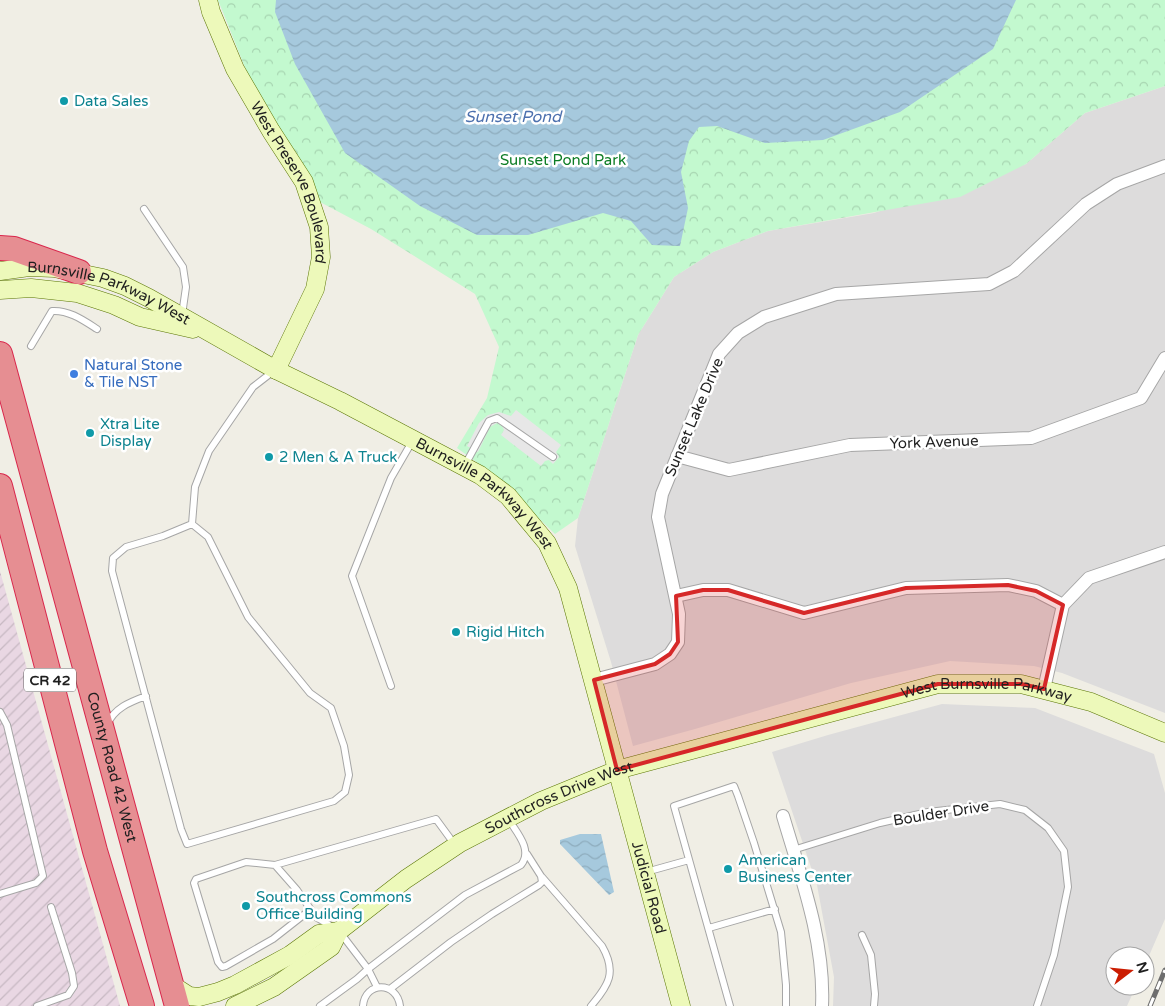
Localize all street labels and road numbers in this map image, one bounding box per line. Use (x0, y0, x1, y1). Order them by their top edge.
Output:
street label: West Preserve Boulevard (247, 98, 330, 265)
street label: Burnsville Parkway West (27, 258, 194, 329)
street label: Sunset Lake Drive (661, 355, 727, 479)
street label: York Avenue (889, 431, 979, 453)
street label: Burnsville Parkway West (413, 434, 558, 552)
road number: CR 42 (24, 668, 76, 692)
street label: West Burnsville Parkway (899, 675, 1074, 706)
street label: County Road 42 West (83, 690, 141, 845)
street label: Southcross Drive West (482, 757, 635, 837)
street label: Boulder Drive (892, 797, 990, 829)
street label: Judicial Road (628, 839, 670, 936)

